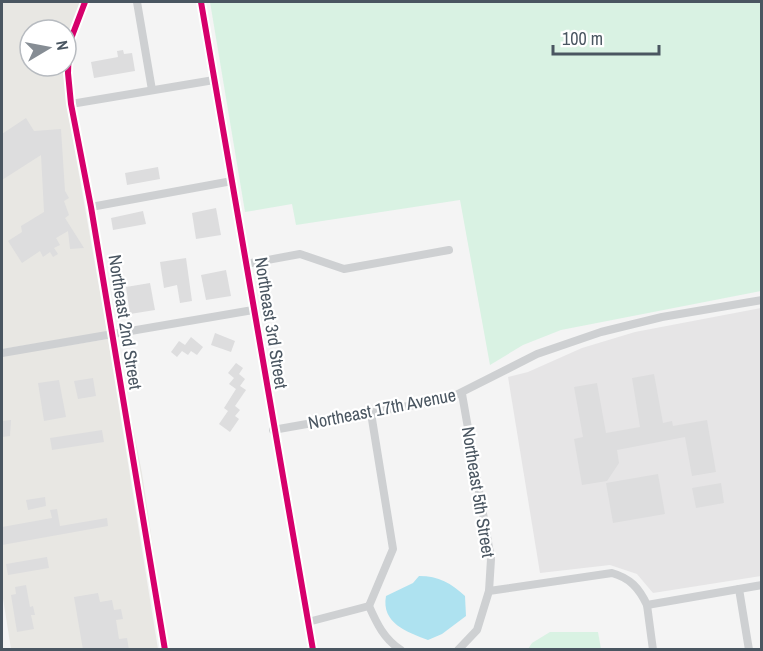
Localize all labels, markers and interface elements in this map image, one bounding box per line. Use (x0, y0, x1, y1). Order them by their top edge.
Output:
north arrow (18, 18, 78, 78)
scale bar (553, 18, 660, 56)
text: 100 m (562, 26, 603, 51)
text: N (51, 39, 74, 52)
street label: Northeast 2nd Street (102, 253, 148, 391)
street label: Northeast 3rd Street (249, 255, 294, 391)
street label: Northeast 17th Avenue (306, 382, 458, 435)
street label: Northeast 5th Street (456, 425, 501, 559)

